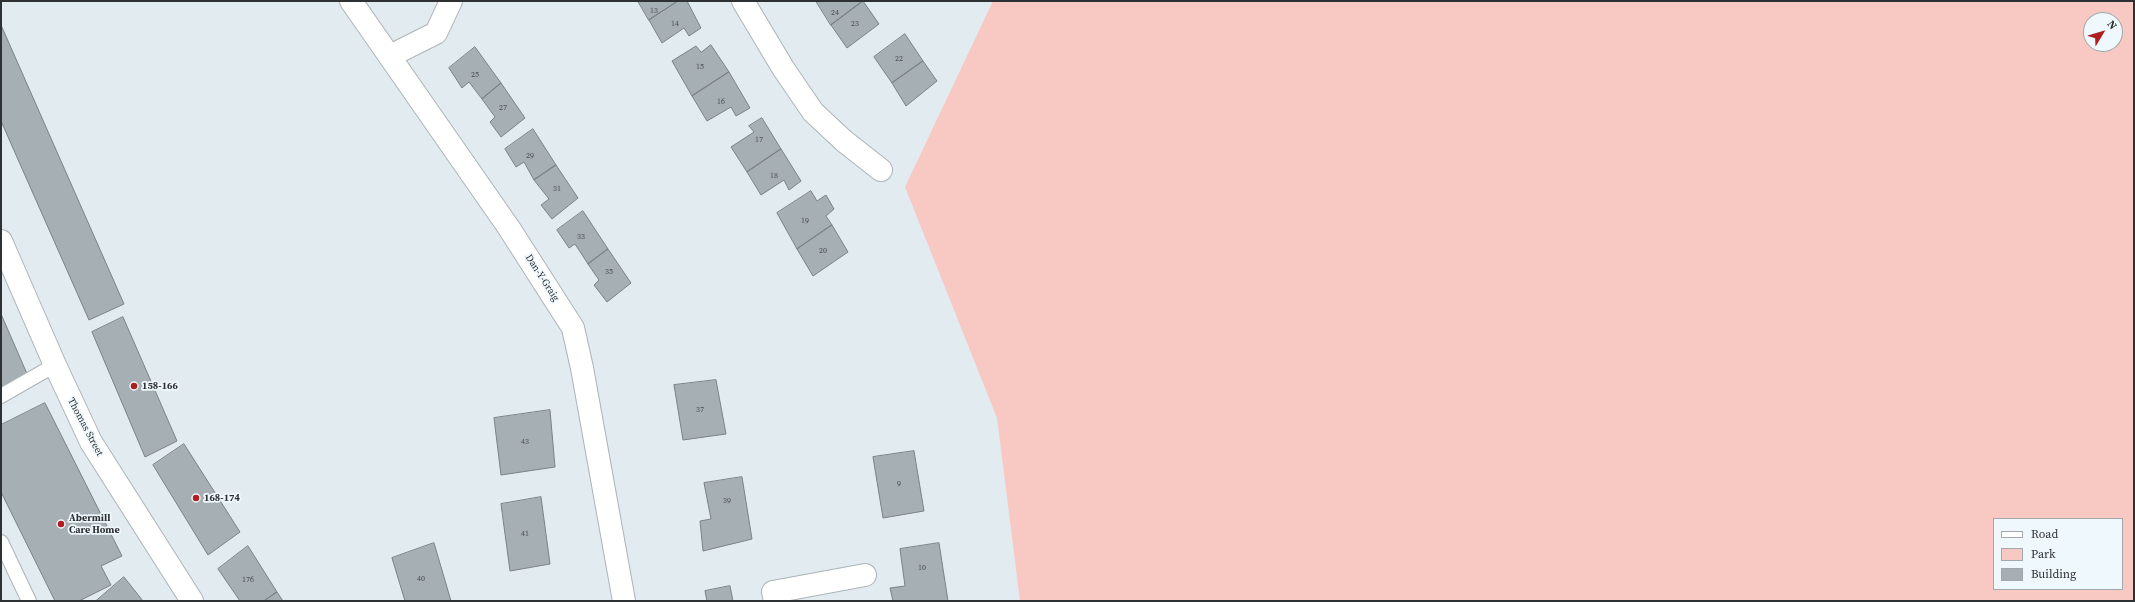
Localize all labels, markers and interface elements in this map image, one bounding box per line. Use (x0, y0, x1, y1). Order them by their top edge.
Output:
house number: 13 (650, 6, 658, 16)
house number: 24 (831, 8, 839, 18)
north arrow (2083, 12, 2123, 52)
text: N (2104, 17, 2120, 33)
house number: 14 (671, 19, 679, 29)
house number: 23 (851, 19, 859, 29)
house number: 22 (895, 54, 903, 64)
house number: 15 (696, 62, 704, 72)
house number: 25 (471, 70, 479, 80)
house number: 16 (717, 97, 725, 107)
house number: 27 (499, 103, 507, 113)
house number: 17 (755, 135, 763, 145)
house number: 29 (526, 151, 534, 161)
house number: 18 (770, 171, 778, 181)
house number: 31 (553, 184, 561, 194)
house number: 19 (801, 216, 809, 226)
house number: 33 (577, 232, 585, 242)
house number: 20 (819, 246, 827, 256)
street label: Dan-Y-Graig (522, 252, 562, 304)
house number: 35 (605, 267, 613, 277)
place label: 158-166 (142, 380, 178, 392)
marker: 158-166 (129, 381, 139, 391)
street label: Thomas Street (65, 396, 105, 458)
house number: 37 (696, 405, 704, 415)
house number: 43 (521, 437, 529, 447)
house number: 9 (897, 479, 901, 489)
place label: 168-174 (204, 492, 240, 504)
marker: 168-174 (191, 493, 201, 503)
house number: 39 (723, 496, 731, 506)
place label: Abermill Care Home (69, 512, 120, 536)
legend (1993, 518, 2123, 590)
marker: Abermill Care Home (56, 519, 66, 529)
text: Road (2031, 526, 2058, 542)
house number: 41 (521, 529, 529, 539)
text: Park (2031, 546, 2056, 562)
house number: 10 (918, 563, 926, 573)
text: Building (2031, 566, 2076, 582)
house number: 40 (417, 574, 425, 584)
house number: 176 (242, 575, 254, 585)

